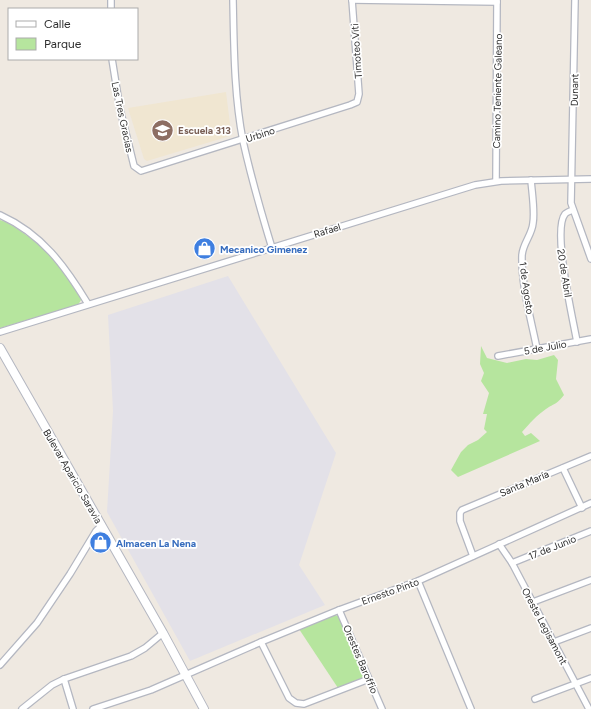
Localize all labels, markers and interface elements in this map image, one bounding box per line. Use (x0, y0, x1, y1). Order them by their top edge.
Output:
legend (8, 8, 138, 60)
text: Calle (44, 17, 71, 31)
street label: Timoteo Viti (348, 23, 365, 79)
street label: Camino Teniente Galeano (490, 33, 505, 149)
text: Parque (44, 37, 82, 51)
street label: Dunant (568, 73, 581, 106)
street label: Las Tres Gracias (109, 81, 136, 154)
school or university icon: Escuela 313 (149, 117, 175, 143)
place label: Escuela 313 (178, 124, 231, 137)
street label: Urbino (244, 124, 277, 145)
street label: Rafael (312, 220, 342, 241)
shop icon: Mecanico Gimenez (192, 236, 218, 262)
place label: Mecanico Gimenez (220, 243, 307, 256)
street label: 20 de Abril (554, 248, 575, 298)
street label: 1 de Agosto (516, 261, 537, 315)
street label: 5 de Julio (523, 337, 568, 358)
street label: Bulevar Aparicio Saravia (40, 427, 105, 526)
street label: Santa María (497, 467, 551, 500)
shop icon: Almacen La Nena (87, 530, 113, 556)
street label: 17 de Junio (526, 532, 578, 563)
place label: Almacen La Nena (116, 537, 196, 550)
street label: Ernesto Pinto (360, 575, 421, 608)
street label: Oreste Legisamont (519, 586, 570, 667)
street label: Orestes Baroffio (340, 623, 381, 696)

